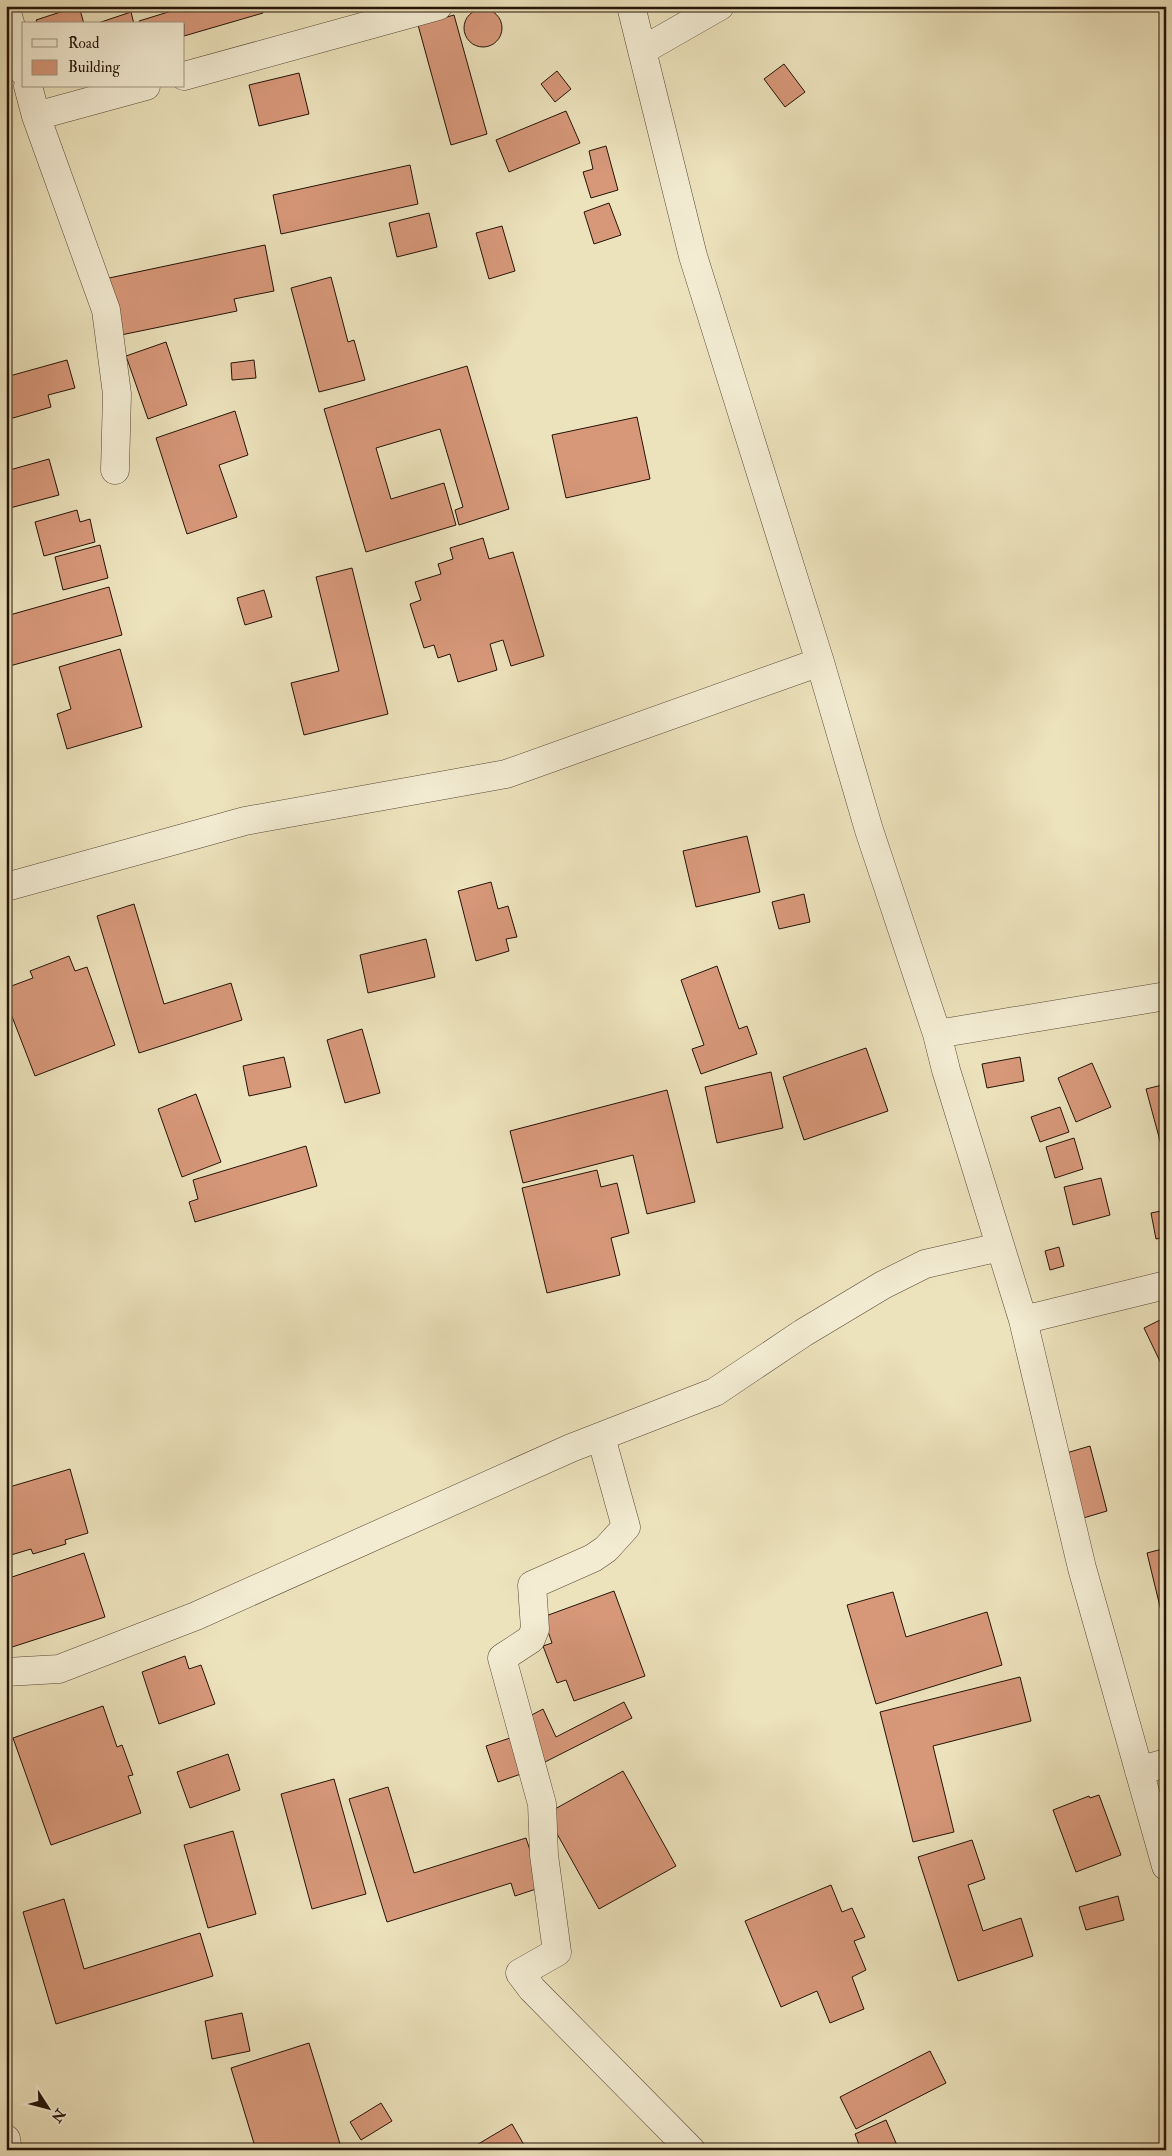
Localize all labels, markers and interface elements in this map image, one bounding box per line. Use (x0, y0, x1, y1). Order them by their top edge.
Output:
legend (22, 22, 185, 88)
text: Road (68, 34, 100, 53)
text: Building (68, 58, 120, 77)
north arrow (22, 2084, 72, 2134)
text: N (47, 2104, 69, 2126)

